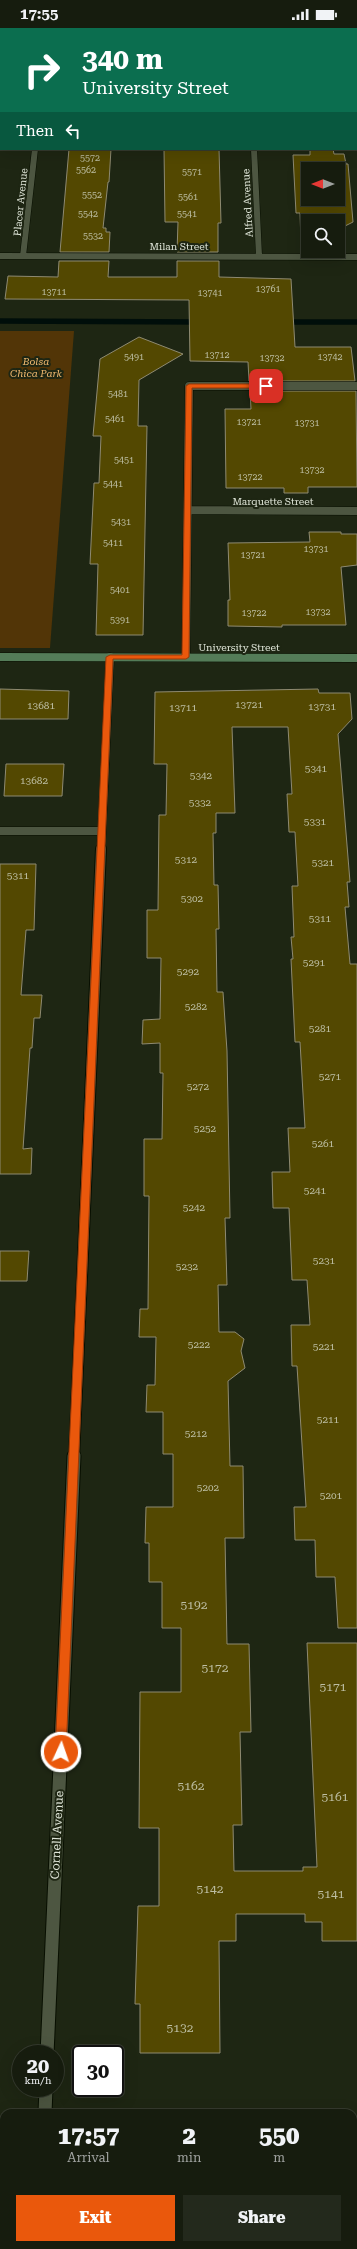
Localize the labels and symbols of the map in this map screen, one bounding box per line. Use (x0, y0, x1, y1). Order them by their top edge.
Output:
house number: 5572 (80, 153, 100, 163)
north arrow (301, 162, 345, 206)
house number: 5562 (76, 165, 96, 175)
street label: Placer Avenue (11, 167, 30, 237)
house number: 5571 (182, 167, 202, 177)
street label: Alfred Avenue (240, 168, 255, 237)
house number: 5552 (82, 190, 102, 200)
house number: 5561 (178, 192, 198, 202)
house number: 5542 (78, 209, 98, 219)
house number: 5541 (177, 209, 197, 219)
house number: 5532 (83, 231, 103, 241)
street label: Milan Street (150, 241, 209, 252)
house number: 13761 (255, 284, 281, 294)
house number: 13711 (41, 287, 67, 297)
house number: 13741 (197, 288, 223, 298)
house number: 13712 (204, 350, 230, 360)
house number: 5491 (124, 352, 144, 362)
house number: 13742 (317, 352, 343, 362)
house number: 13732 (259, 353, 285, 363)
park label: Bolsa Chica Park (10, 356, 62, 379)
pin (249, 369, 283, 403)
house number: 5481 (108, 389, 128, 399)
house number: 5461 (105, 414, 125, 424)
house number: 13721 (236, 417, 262, 427)
house number: 13731 (294, 418, 320, 428)
house number: 5451 (114, 455, 134, 465)
house number: 13732 (299, 465, 325, 475)
house number: 13722 (237, 472, 263, 482)
house number: 5441 (103, 479, 123, 489)
street label: Marquette Street (232, 496, 314, 507)
house number: 5431 (111, 517, 131, 527)
house number: 5411 (103, 538, 123, 548)
house number: 13731 (303, 544, 329, 554)
house number: 13721 (240, 550, 266, 560)
house number: 5401 (110, 585, 130, 595)
house number: 13732 (305, 607, 331, 617)
house number: 13722 (241, 608, 267, 618)
house number: 5391 (110, 615, 130, 625)
street label: University Street (198, 642, 280, 653)
house number: 13721 (235, 699, 263, 710)
house number: 13681 (27, 700, 55, 711)
house number: 13731 (308, 701, 336, 712)
house number: 13711 (169, 702, 197, 713)
house number: 5341 (305, 763, 328, 774)
house number: 5342 (190, 770, 213, 781)
house number: 13682 (20, 775, 48, 786)
house number: 5332 (189, 797, 212, 808)
house number: 5331 (304, 816, 327, 827)
house number: 5312 (175, 854, 198, 865)
house number: 5321 (312, 857, 335, 868)
house number: 5311 (7, 870, 30, 881)
house number: 5302 (181, 893, 204, 904)
house number: 5311 (309, 913, 332, 924)
house number: 5291 (303, 957, 326, 968)
house number: 5292 (177, 966, 200, 977)
house number: 5282 (185, 1001, 208, 1012)
house number: 5281 (309, 1023, 332, 1034)
house number: 5271 (319, 1071, 342, 1082)
house number: 5272 (187, 1081, 210, 1092)
house number: 5252 (194, 1123, 217, 1134)
house number: 5261 (312, 1138, 335, 1149)
house number: 5241 (304, 1185, 327, 1196)
house number: 5242 (183, 1202, 206, 1213)
house number: 5231 (313, 1255, 336, 1266)
house number: 5232 (176, 1261, 199, 1272)
house number: 5222 (188, 1339, 211, 1350)
house number: 5221 (313, 1341, 336, 1352)
house number: 5211 (317, 1414, 340, 1425)
house number: 5212 (185, 1428, 208, 1439)
house number: 5202 (197, 1482, 220, 1493)
house number: 5201 (320, 1490, 343, 1501)
house number: 5192 (181, 1598, 208, 1612)
house number: 5172 (202, 1661, 229, 1675)
house number: 5171 (320, 1680, 347, 1694)
position arrow (40, 1731, 82, 1773)
house number: 5162 (178, 1779, 205, 1793)
street label: Cornell Avenue (48, 1790, 66, 1880)
house number: 5161 (322, 1790, 349, 1804)
house number: 5142 (197, 1882, 224, 1896)
house number: 5141 (318, 1887, 345, 1901)
house number: 5132 (167, 2021, 194, 2035)
speed limit sign: 30 (72, 2045, 124, 2097)

